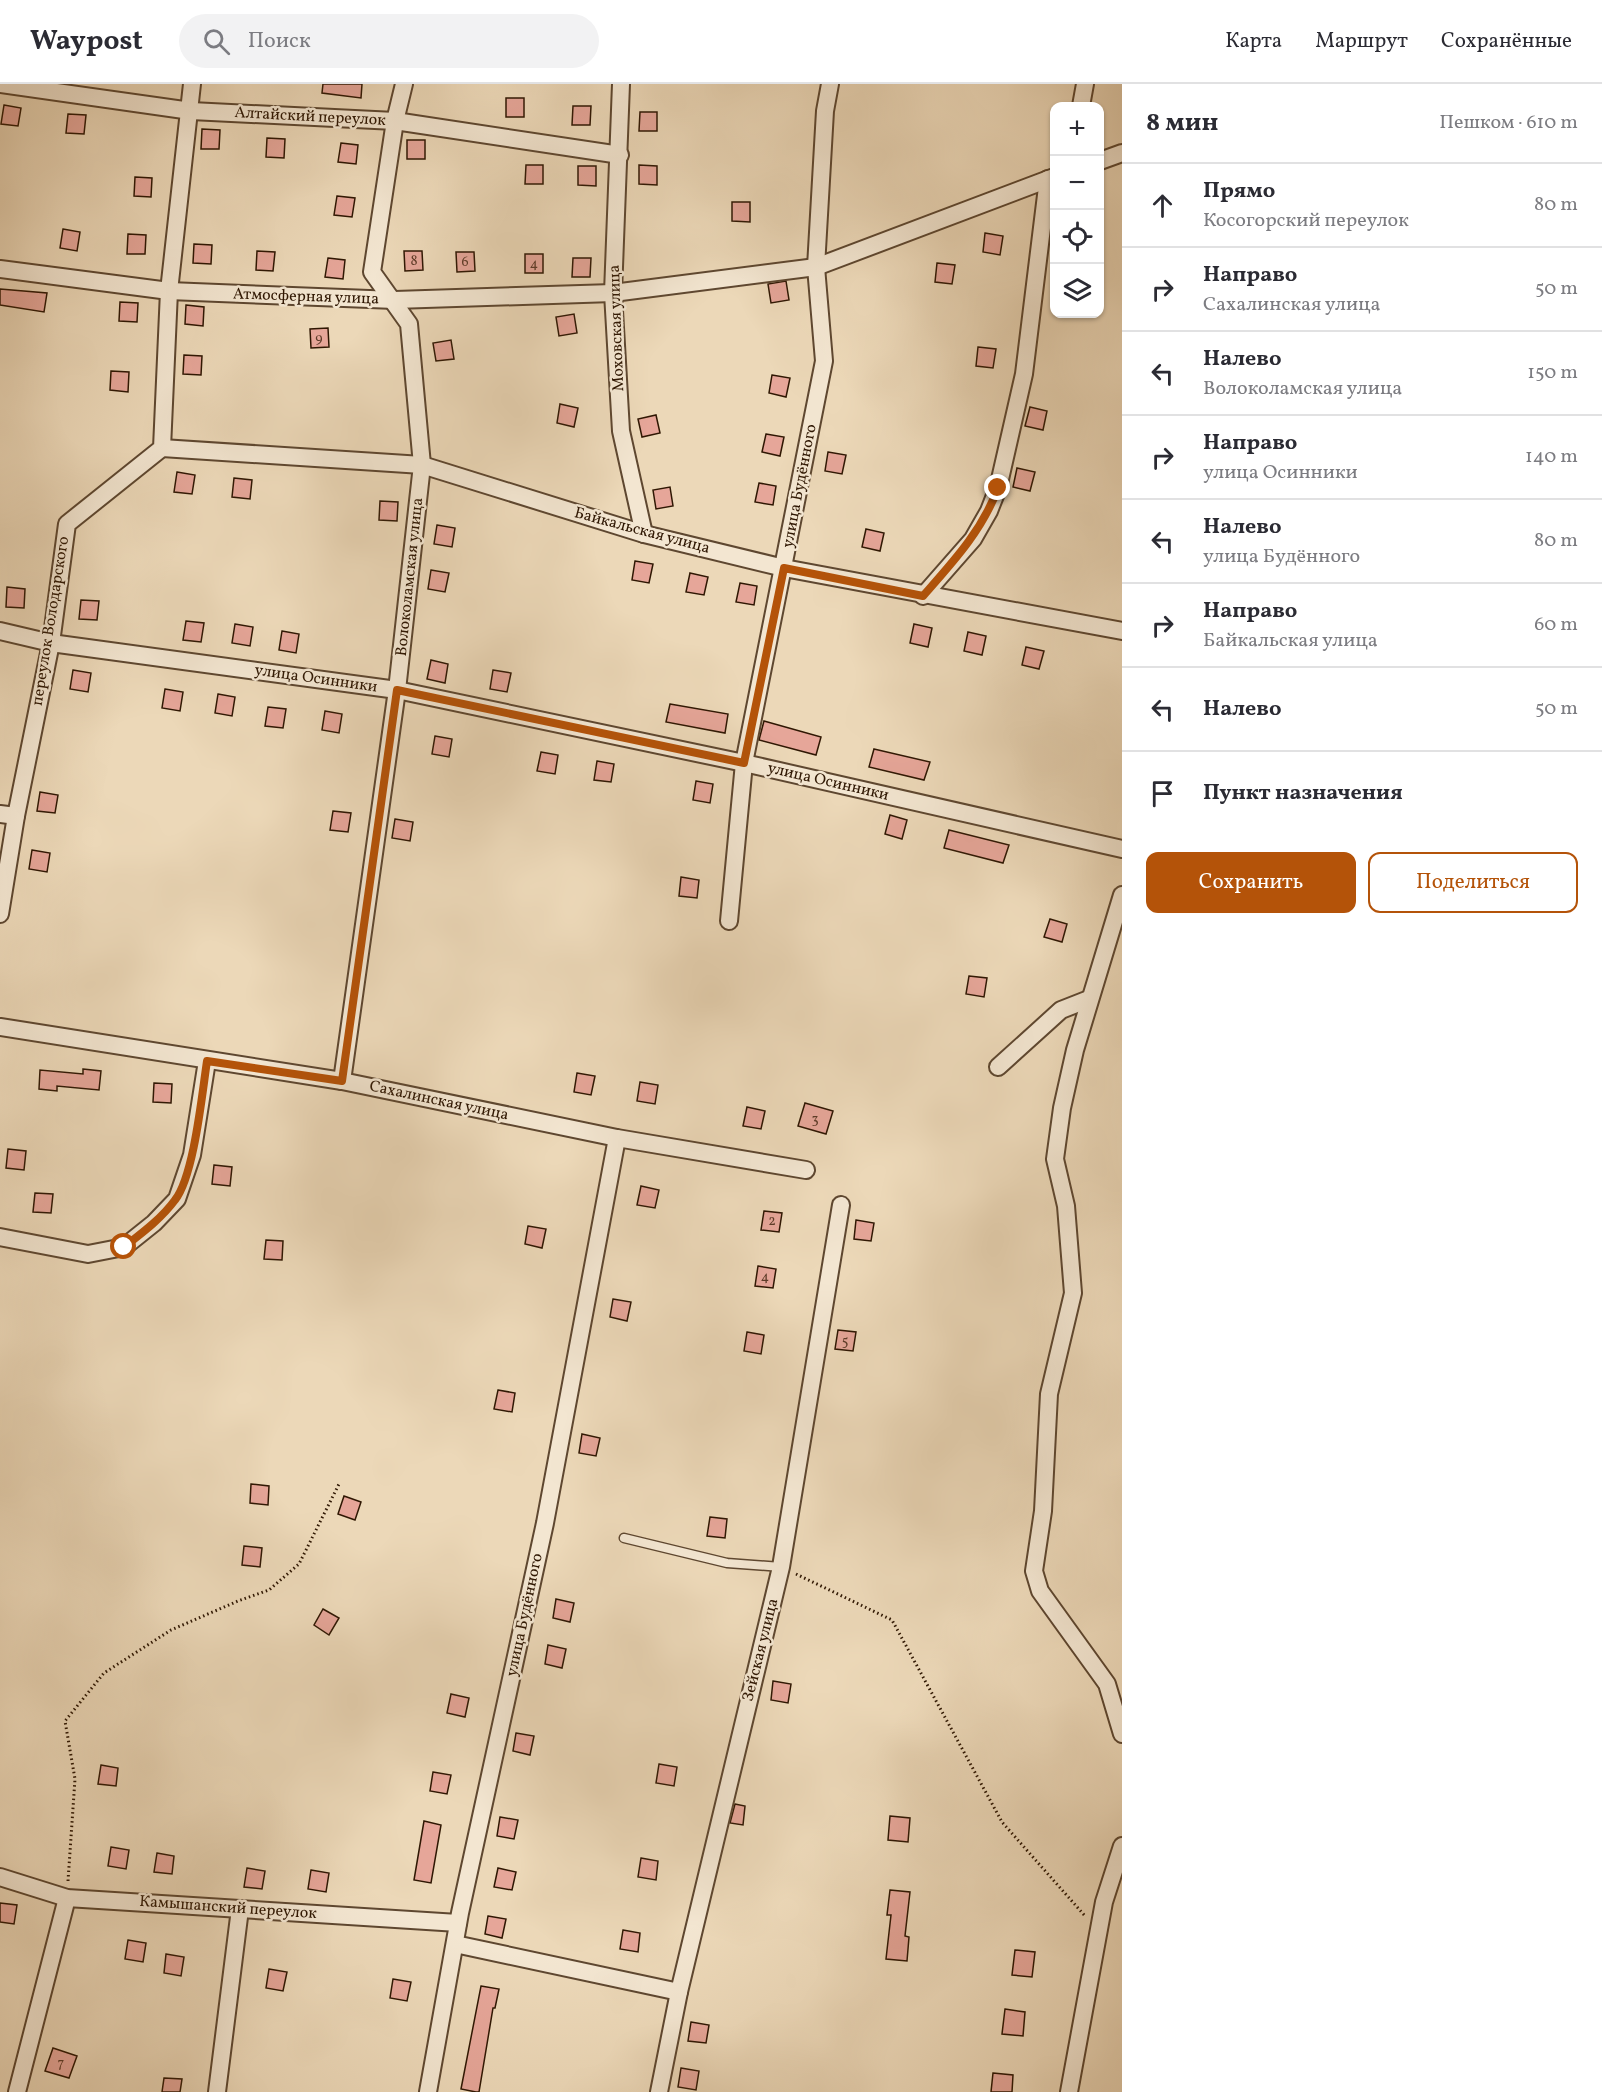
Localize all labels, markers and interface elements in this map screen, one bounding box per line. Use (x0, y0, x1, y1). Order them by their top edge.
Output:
search box (179, 14, 599, 68)
text: Waypost (30, 22, 143, 61)
icon: search (200, 25, 233, 58)
text: Поиск (248, 26, 311, 57)
text: Карта (1225, 27, 1282, 56)
text: Маршрут (1315, 27, 1408, 56)
text: Сохранённые (1441, 27, 1572, 56)
street label: Алтайский переулок (234, 102, 387, 132)
map controls (1050, 102, 1104, 318)
button: + (1050, 102, 1104, 156)
text: 8 мин (1146, 105, 1218, 141)
text: Пешком · 610 m (1439, 109, 1578, 137)
button: − (1050, 156, 1104, 210)
text: Прямо (1203, 176, 1275, 207)
icon: ahead (1146, 189, 1179, 222)
text: 80 m (1534, 191, 1578, 219)
text: Косогорский переулок (1203, 207, 1409, 235)
button: locate (1050, 210, 1104, 264)
house number: 8 (410, 252, 418, 271)
house number: 6 (461, 253, 469, 272)
house number: 4 (530, 255, 538, 274)
text: Направо (1203, 260, 1297, 291)
street label: Моховская улица (604, 264, 630, 392)
button: layers (1050, 264, 1104, 318)
icon: right (1146, 273, 1179, 306)
text: 50 m (1535, 275, 1578, 303)
street label: Атмосферная улица (233, 283, 380, 311)
text: Сахалинская улица (1203, 291, 1381, 319)
house number: 9 (315, 329, 323, 348)
text: Налево (1203, 344, 1282, 375)
icon: left (1146, 357, 1179, 390)
text: 150 m (1527, 359, 1578, 387)
text: Волоколамская улица (1203, 375, 1402, 403)
street label: улица Будённого (777, 422, 823, 550)
text: Направо (1203, 428, 1297, 459)
icon: right (1146, 441, 1179, 474)
text: 140 m (1525, 443, 1578, 471)
text: улица Осинники (1203, 459, 1358, 487)
route end (984, 474, 1010, 500)
street label: Волоколамская улица (391, 497, 429, 657)
street label: Байкальская улица (572, 502, 712, 560)
text: Налево (1203, 512, 1282, 543)
icon: left (1146, 525, 1179, 558)
text: 80 m (1534, 527, 1578, 555)
street label: переулок Володарского (27, 535, 75, 707)
text: улица Будённого (1203, 543, 1360, 571)
text: Направо (1203, 596, 1297, 627)
icon: right (1146, 609, 1179, 642)
text: 60 m (1534, 611, 1578, 639)
text: Байкальская улица (1203, 627, 1378, 655)
street label: улица Осинники (253, 659, 379, 699)
icon: left (1146, 693, 1179, 726)
text: Налево (1203, 694, 1282, 725)
text: 50 m (1535, 695, 1578, 723)
street label: улица Осинники (765, 757, 891, 807)
icon: arrive (1146, 777, 1179, 810)
text: Пункт назначения (1203, 778, 1403, 809)
button: Сохранить (1146, 852, 1356, 913)
button: Поделиться (1368, 852, 1578, 913)
street label: Сахалинская улица (367, 1075, 511, 1127)
house number: 3 (811, 1110, 819, 1129)
house number: 2 (768, 1212, 776, 1231)
route start (110, 1233, 136, 1259)
house number: 4 (761, 1268, 769, 1287)
house number: 5 (842, 1332, 848, 1351)
street label: улица Будённого (501, 1551, 549, 1679)
street label: Зейская улица (738, 1596, 784, 1704)
street label: Камышанский переулок (139, 1891, 318, 1925)
house number: 7 (58, 2054, 65, 2073)

